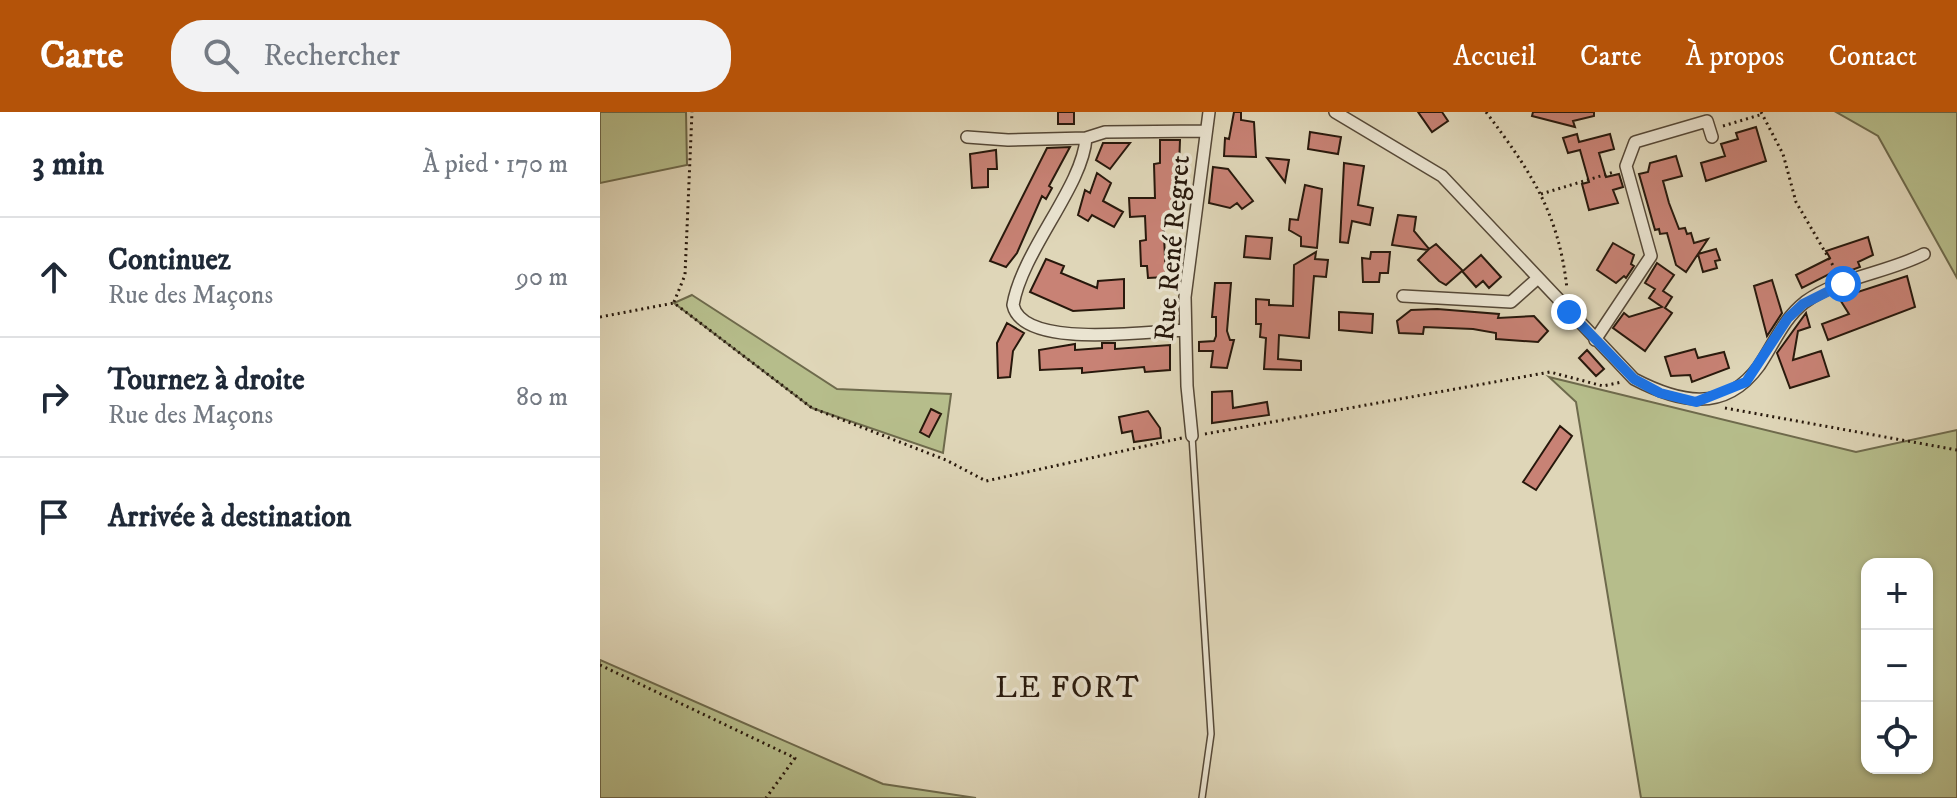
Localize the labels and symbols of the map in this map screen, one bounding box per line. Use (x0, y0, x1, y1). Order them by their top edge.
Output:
street label: Rue René Regret (1147, 154, 1198, 343)
route start (1825, 266, 1861, 302)
route end (1551, 294, 1587, 330)
district label: LE FORT (995, 670, 1141, 707)

